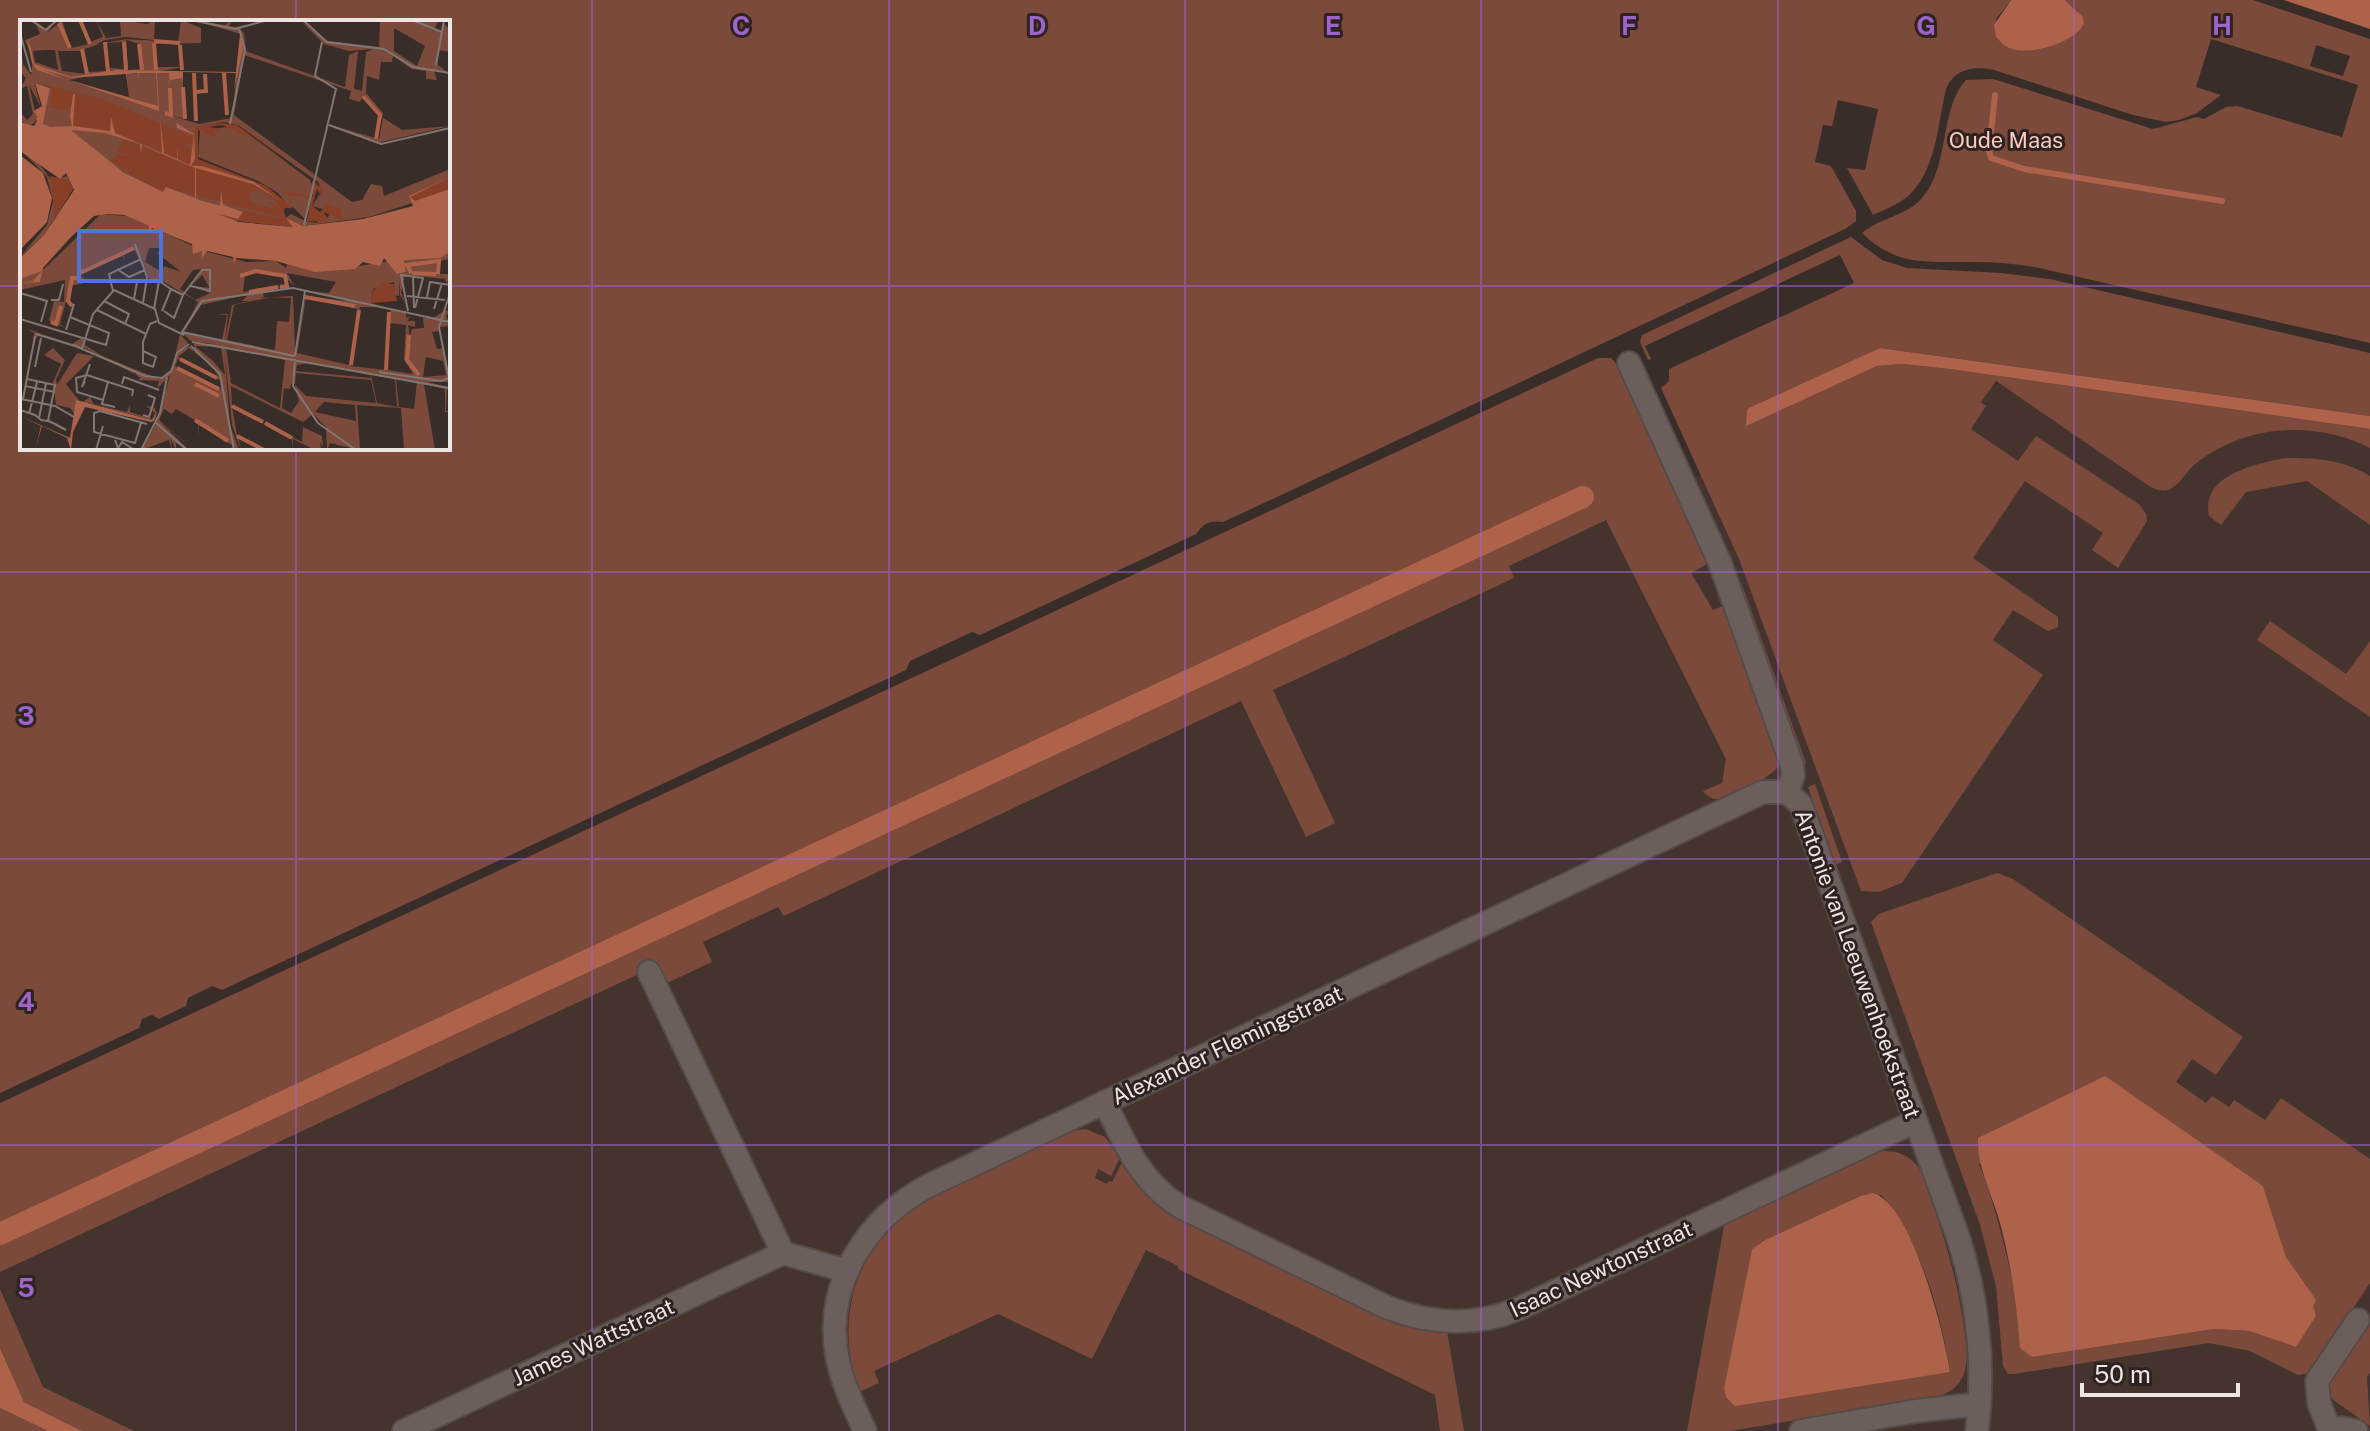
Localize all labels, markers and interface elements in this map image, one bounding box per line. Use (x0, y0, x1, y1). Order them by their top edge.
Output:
text: C (732, 10, 750, 41)
text: D (1028, 10, 1046, 41)
text: E (1325, 10, 1341, 41)
text: F (1621, 10, 1637, 41)
text: G (1916, 10, 1936, 41)
text: H (2212, 10, 2232, 41)
inset map (20, 20, 450, 450)
park label: Oude Maas (1949, 127, 2063, 153)
text: 3 (17, 700, 35, 731)
street label: Antonie van Leeuwenhoekstraat (1790, 806, 1926, 1122)
street label: Alexander Flemingstraat (1107, 980, 1347, 1110)
text: 4 (17, 986, 35, 1017)
street label: Isaac Newtonstraat (1506, 1215, 1696, 1323)
text: 5 (17, 1272, 35, 1303)
street label: James Wattstraat (508, 1293, 678, 1391)
scale bar (2082, 1347, 2238, 1397)
text: 50 m (2094, 1360, 2151, 1388)

